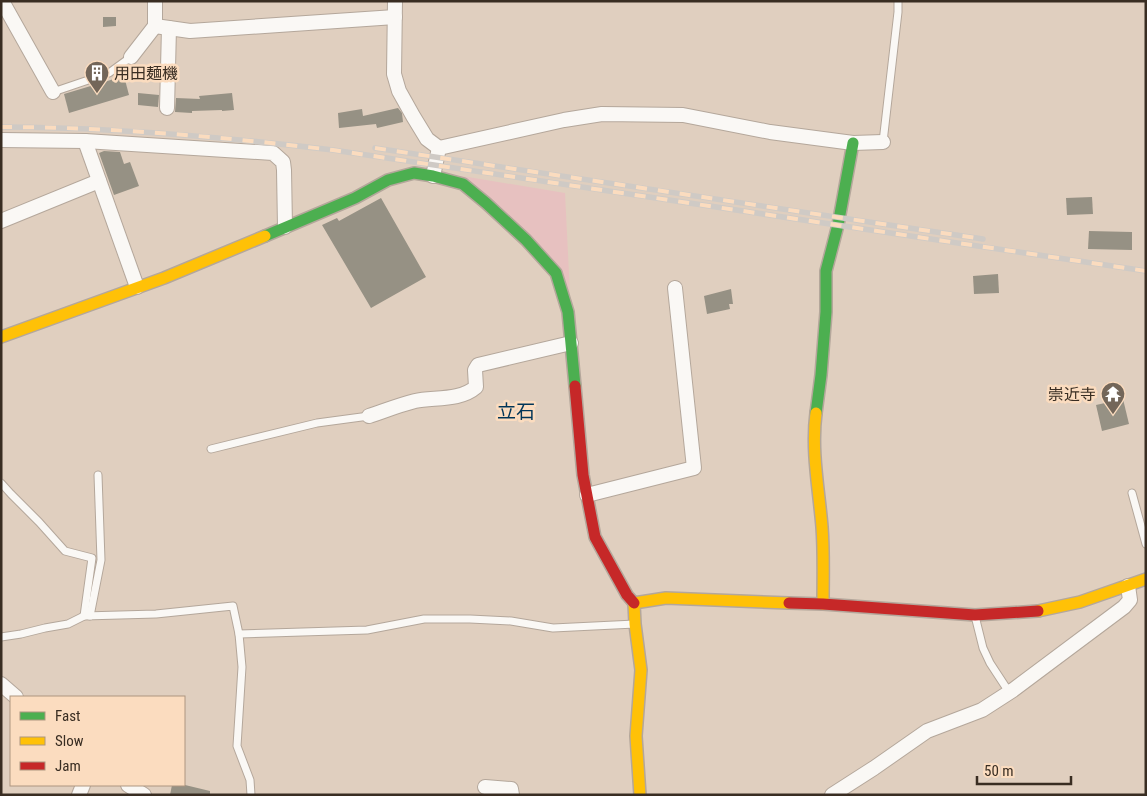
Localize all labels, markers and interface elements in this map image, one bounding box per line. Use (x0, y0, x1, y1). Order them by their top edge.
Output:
building icon: 用田麺機 (84, 60, 110, 94)
place label: 用田麺機 (114, 64, 178, 83)
temple icon: 崇近寺 (1100, 381, 1126, 415)
place label: 崇近寺 (1048, 385, 1096, 404)
district label: 立石 (497, 400, 535, 423)
legend (10, 696, 185, 786)
text: Fast (55, 707, 80, 725)
text: Slow (55, 732, 84, 750)
scale bar (977, 754, 1071, 786)
text: Jam (55, 757, 81, 775)
text: 50 m (984, 762, 1014, 780)

